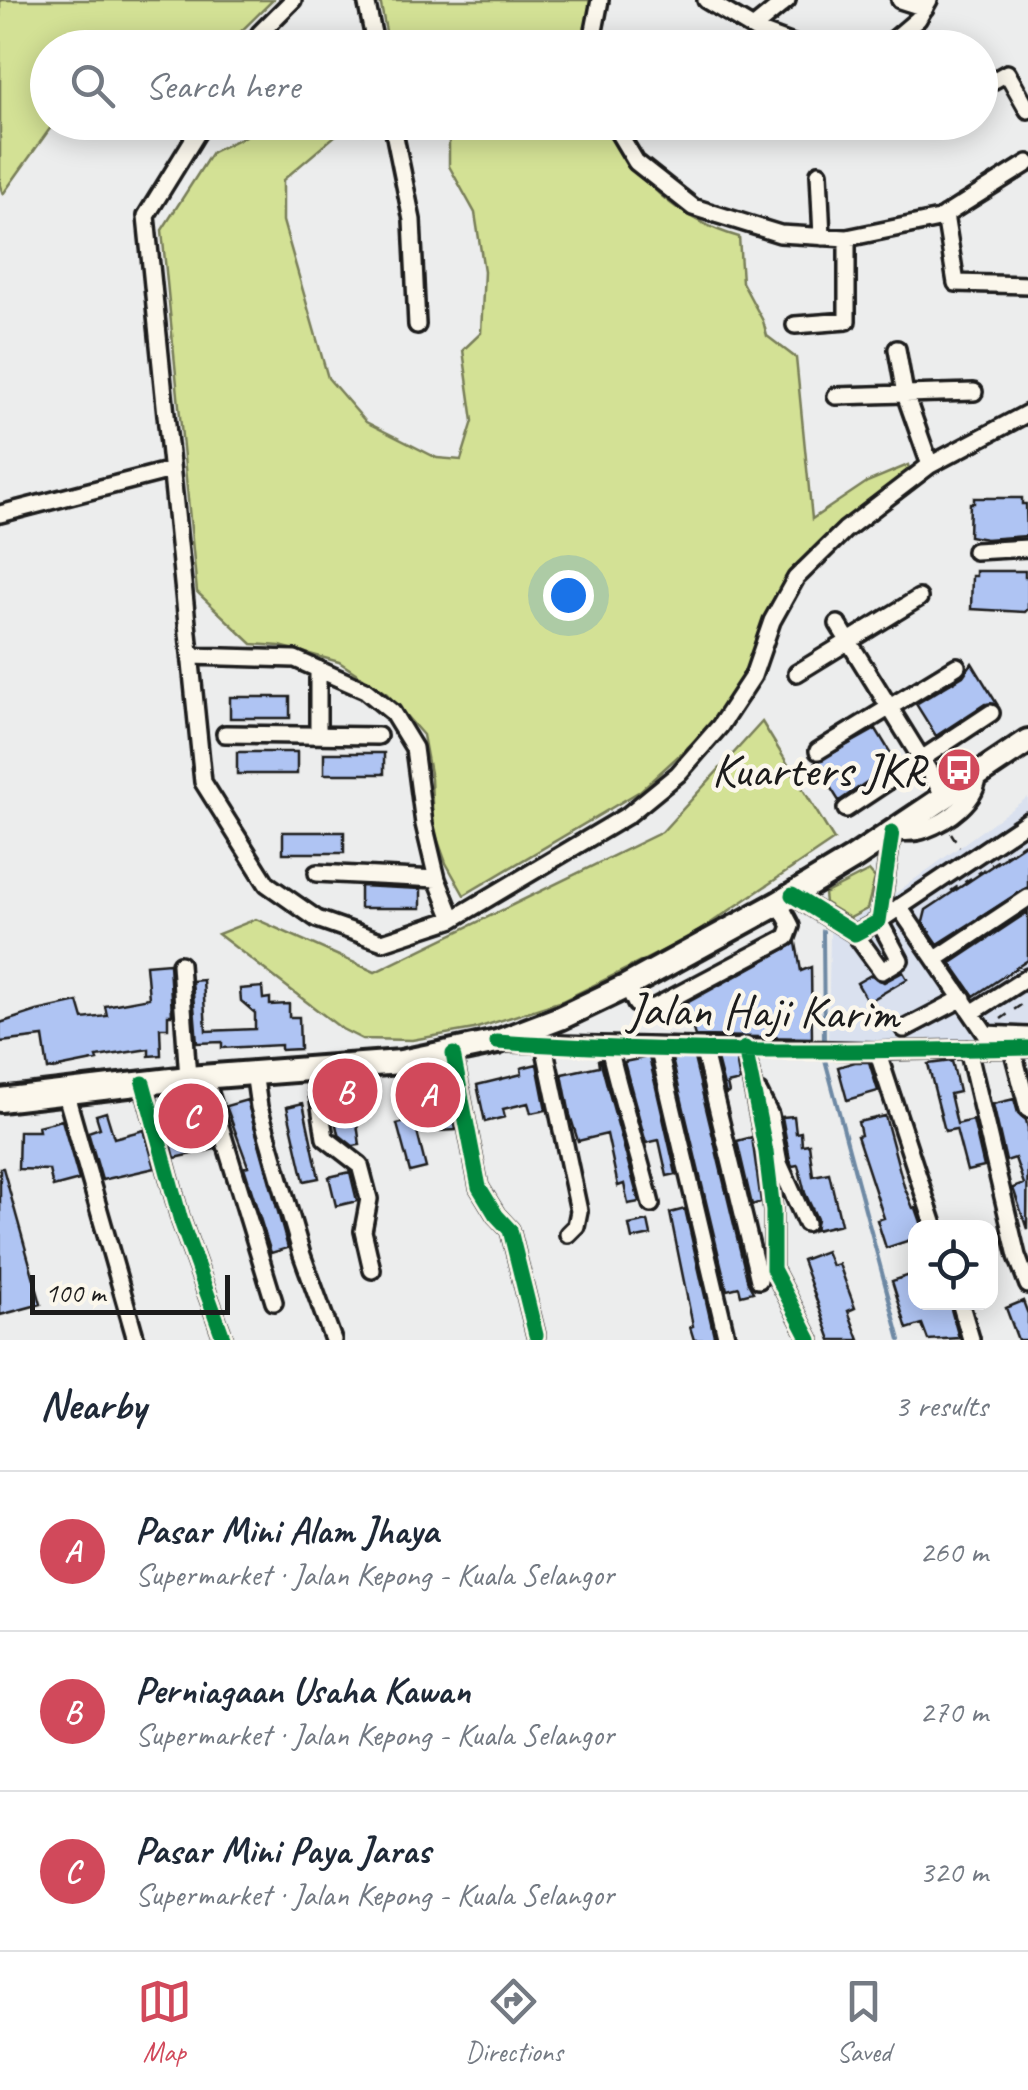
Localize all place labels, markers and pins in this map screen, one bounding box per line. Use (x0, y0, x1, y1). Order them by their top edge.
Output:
place label: Kuarters JKR (712, 740, 929, 800)
bus stop icon: Kuarters JKR (936, 747, 982, 793)
pin: B (312, 1054, 378, 1128)
pin: A (396, 1058, 460, 1132)
pin: C (158, 1078, 224, 1154)

